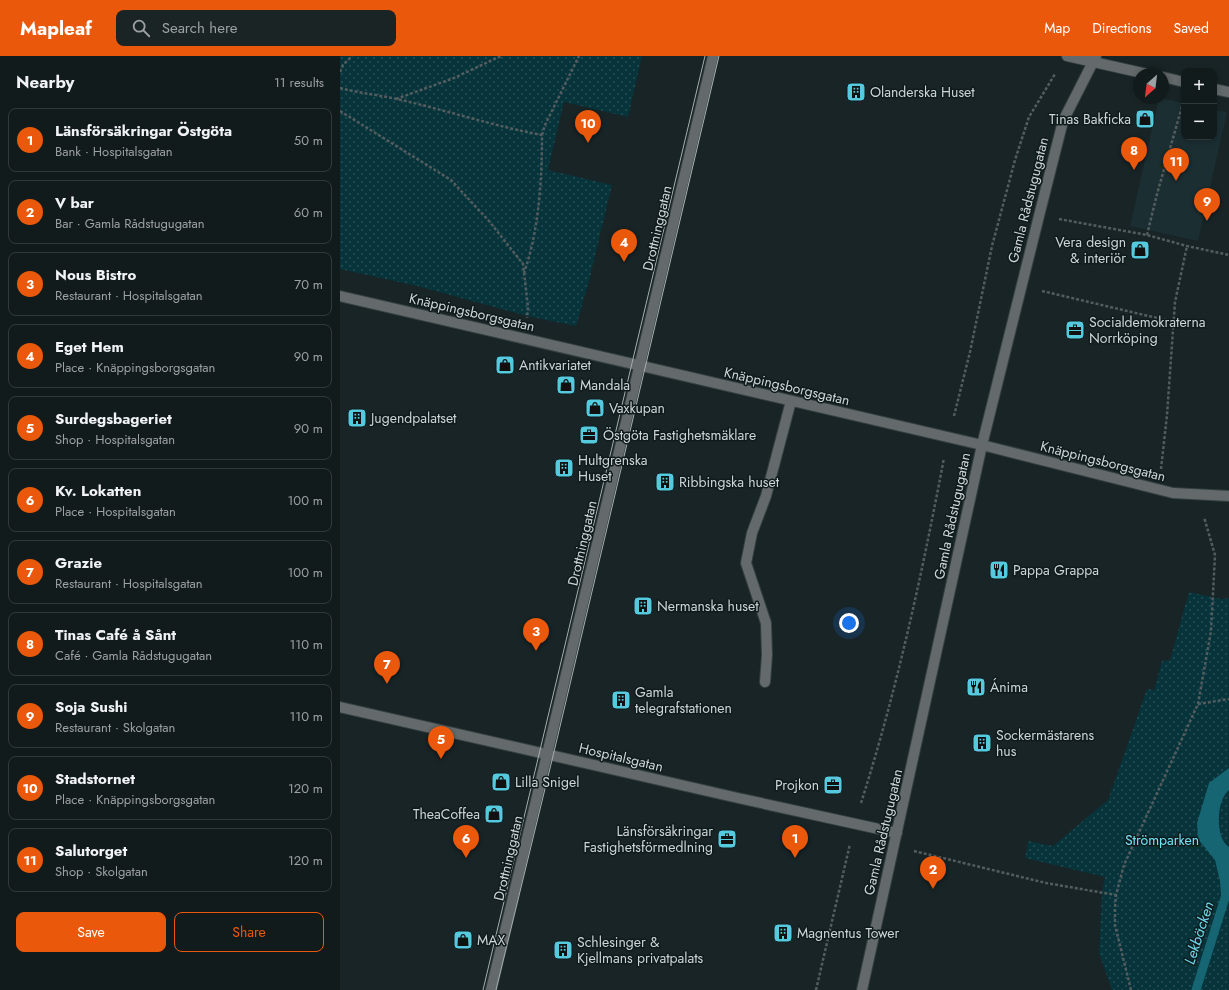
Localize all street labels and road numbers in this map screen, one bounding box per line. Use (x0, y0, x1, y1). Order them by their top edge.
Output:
street label: Gamla Rådstugugatan (1003, 135, 1053, 265)
street label: Drottninggatan (637, 183, 677, 273)
street label: Knäppingsborgsgatan (407, 288, 537, 336)
street label: Knäppingsborgsgatan (722, 362, 852, 410)
street label: Knäppingsborgsgatan (1038, 436, 1168, 486)
street label: Gamla Rådstugugatan (929, 451, 975, 581)
street label: Drottninggatan (562, 498, 602, 588)
street label: Hospitalsgatan (577, 738, 665, 776)
street label: Gamla Rådstugugatan (859, 767, 907, 897)
street label: Drottninggatan (488, 813, 528, 903)

